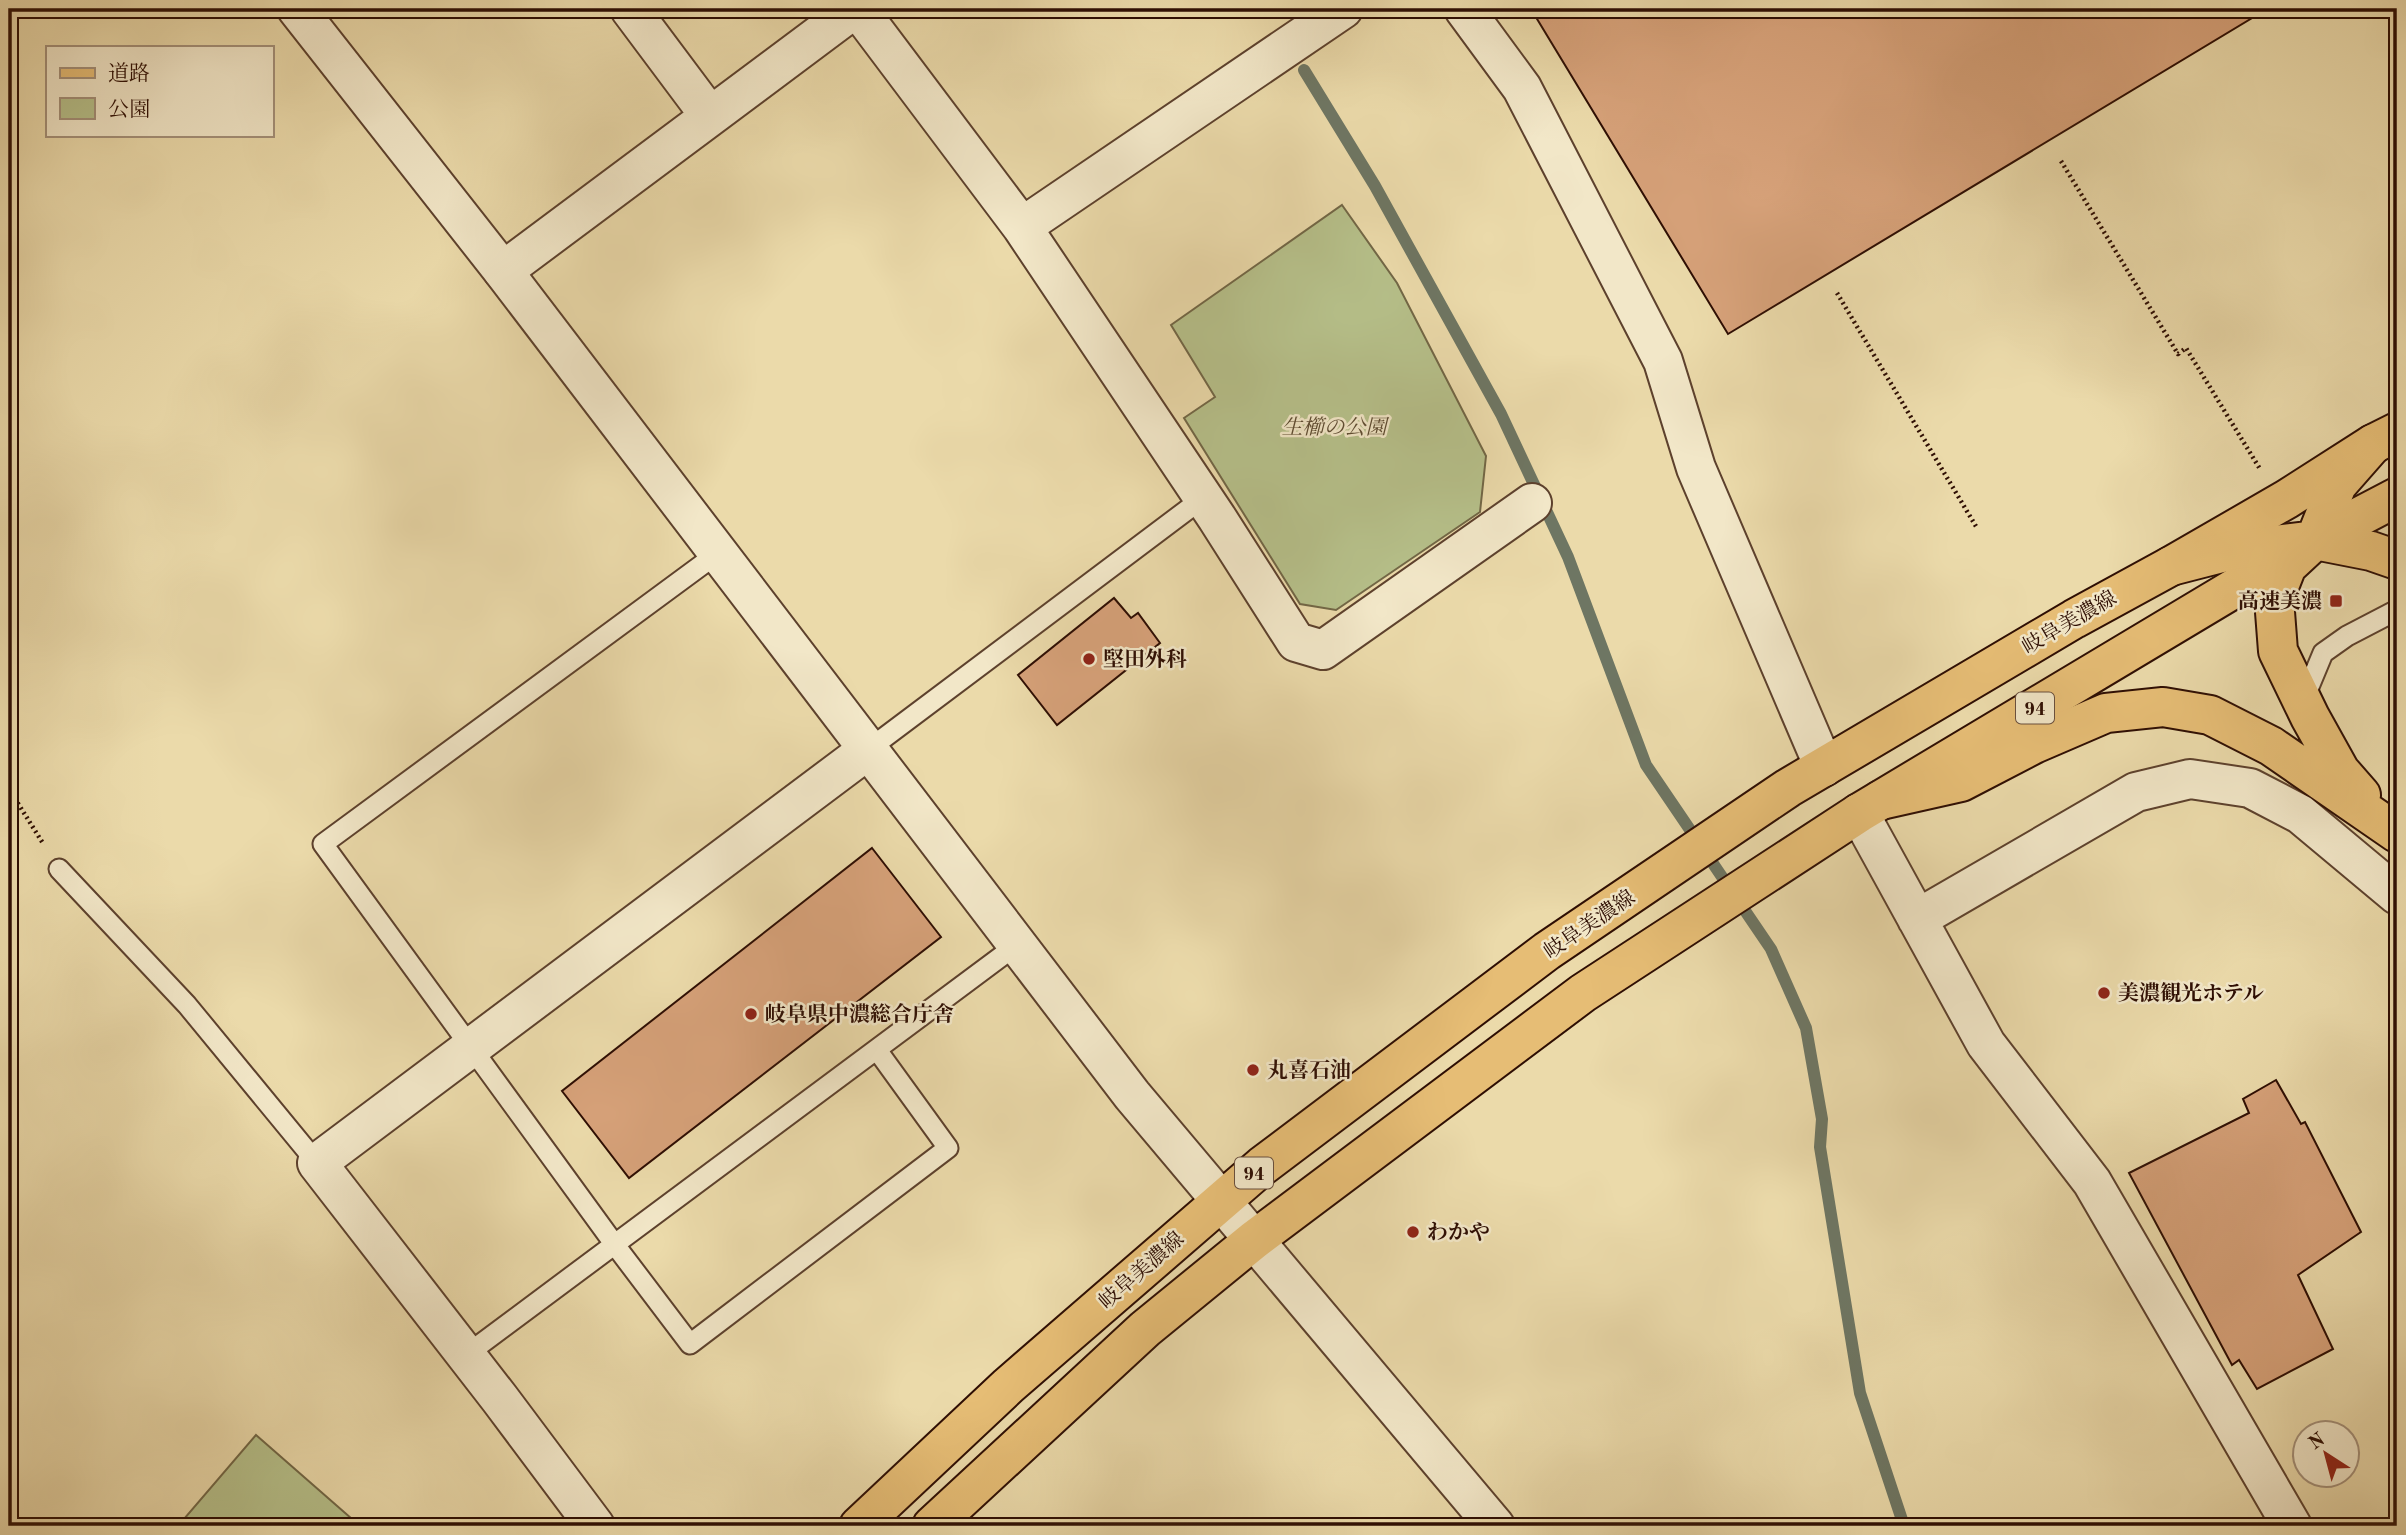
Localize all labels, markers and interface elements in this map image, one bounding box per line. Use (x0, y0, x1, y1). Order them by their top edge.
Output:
legend (46, 46, 273, 136)
text: 道路 (108, 62, 150, 85)
text: 公園 (108, 98, 150, 121)
park label: 生櫛の公園 (1282, 416, 1389, 439)
street label: 岐阜美濃線 (2018, 586, 2120, 659)
place label: 高速美濃 (2238, 589, 2322, 613)
marker: 高速美濃 (2328, 593, 2344, 609)
place label: 堅田外科 (1103, 648, 1187, 671)
marker: 堅田外科 (1081, 651, 1097, 667)
road number: 94 (2016, 692, 2054, 723)
street label: 岐阜美濃線 (1539, 886, 1639, 963)
place label: 美濃観光ホテル (2118, 981, 2264, 1005)
marker: 美濃観光ホテル (2096, 985, 2112, 1001)
place label: 岐阜県中濃総合庁舎 (765, 1003, 954, 1026)
marker: 岐阜県中濃総合庁舎 (743, 1006, 759, 1022)
place label: 丸喜石油 (1267, 1058, 1351, 1082)
marker: 丸喜石油 (1245, 1062, 1261, 1078)
road number: 94 (1235, 1158, 1273, 1189)
place label: わかや (1427, 1221, 1490, 1244)
marker: わかや (1405, 1224, 1421, 1240)
street label: 岐阜美濃線 (1094, 1227, 1188, 1313)
north arrow (2290, 1420, 2360, 1490)
text: N (2306, 1430, 2329, 1454)

